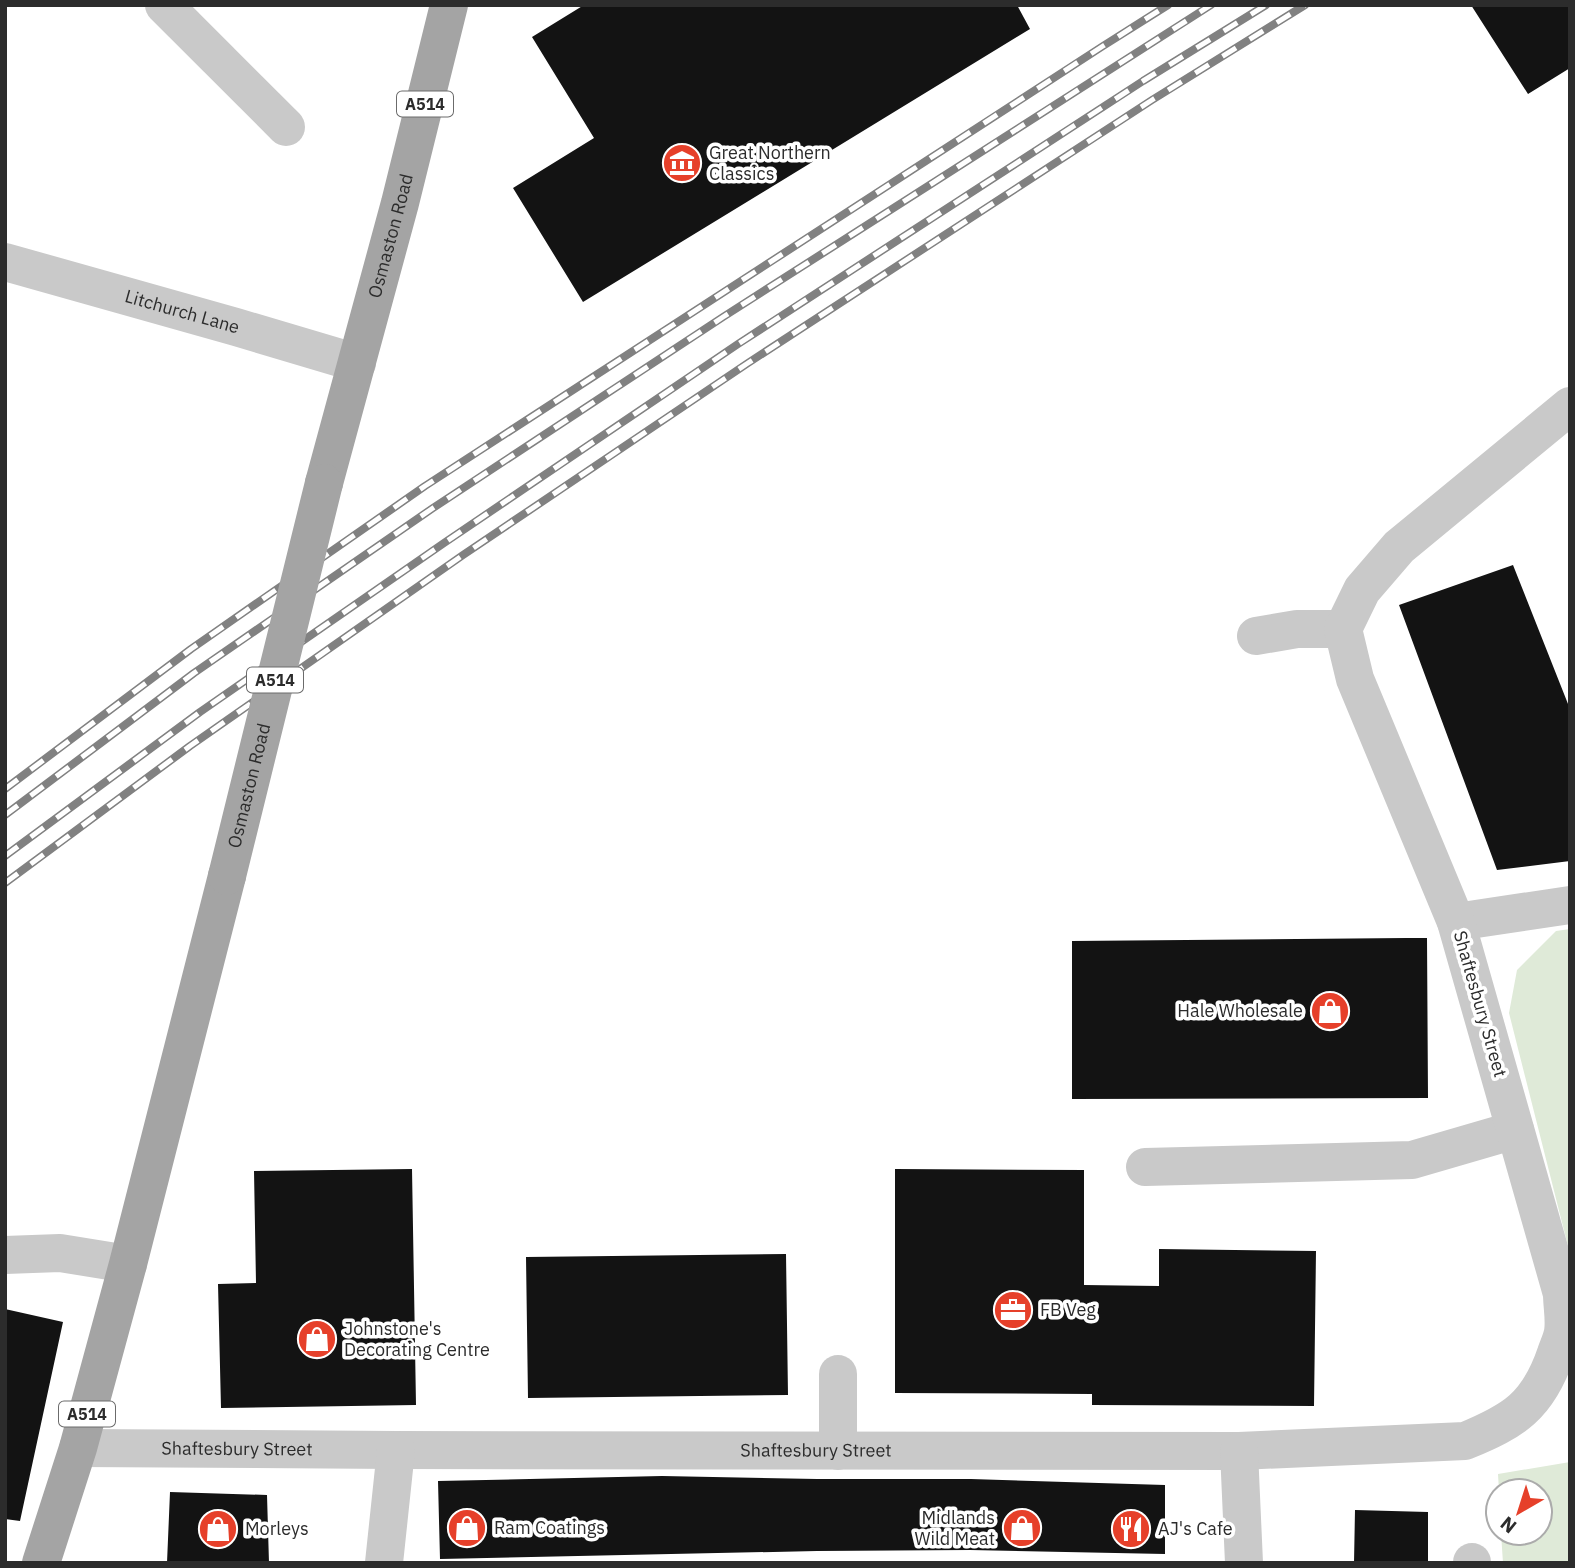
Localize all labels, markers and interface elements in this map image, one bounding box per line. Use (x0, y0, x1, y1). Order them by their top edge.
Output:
road number: A514 (397, 92, 453, 116)
place label: Great Northern Classics (709, 141, 831, 185)
museum icon: Great Northern Classics (661, 142, 703, 184)
street label: Osmaston Road (363, 171, 418, 300)
street label: Litchurch Lane (122, 284, 242, 338)
road number: A514 (247, 667, 303, 692)
street label: Osmaston Road (222, 721, 275, 850)
street label: Shaftesbury Street (1449, 928, 1512, 1080)
shop icon: Hale Wholesale (1309, 990, 1351, 1032)
place label: Hale Wholesale (1177, 999, 1303, 1022)
office icon: FB Veg (992, 1289, 1034, 1331)
place label: FB Veg (1040, 1298, 1096, 1321)
place label: Johnstone's Decorating Centre (344, 1317, 490, 1361)
shop icon: Johnstone's Decorating Centre (296, 1318, 338, 1360)
road number: A514 (59, 1402, 115, 1426)
street label: Shaftesbury Street (161, 1437, 313, 1460)
street label: Shaftesbury Street (740, 1438, 892, 1462)
north arrow (1484, 1477, 1554, 1547)
place label: Midlands Wild Meat (914, 1506, 995, 1550)
shop icon: Ram Coatings (446, 1507, 488, 1549)
shop icon: Midlands Wild Meat (1001, 1507, 1043, 1549)
shop icon: Morleys (197, 1508, 239, 1550)
restaurant icon: AJ's Cafe (1110, 1508, 1152, 1550)
text: N (1495, 1512, 1521, 1539)
place label: Ram Coatings (494, 1516, 605, 1539)
place label: Morleys (245, 1517, 309, 1540)
place label: AJ's Cafe (1158, 1517, 1233, 1540)

